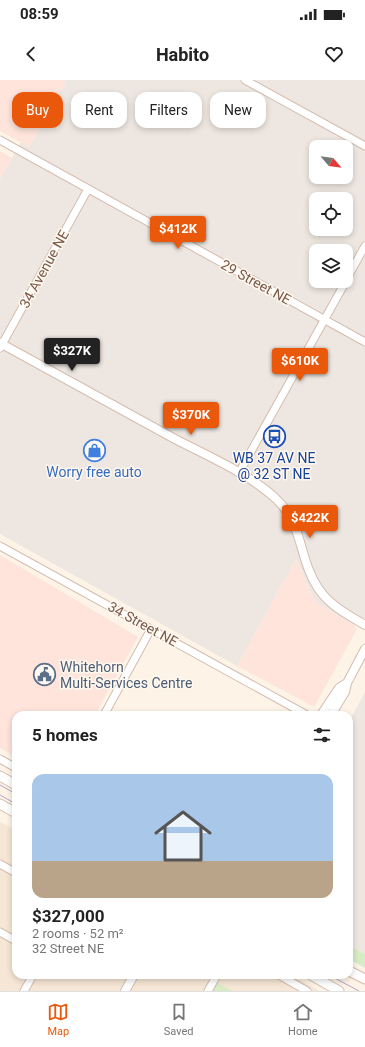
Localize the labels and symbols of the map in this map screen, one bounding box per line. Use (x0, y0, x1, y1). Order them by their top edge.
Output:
north arrow (309, 140, 353, 184)
pin: $412K (150, 216, 206, 250)
street label: 34 Avenue NE (16, 227, 72, 311)
street label: 29 Street NE (218, 256, 294, 308)
pin: $327K (44, 338, 100, 372)
pin: $610K (272, 348, 328, 382)
pin: $370K (163, 402, 219, 436)
bus stop icon: WB 37 AV NE @ 32 ST NE (261, 423, 287, 449)
shop icon: Worry free auto (81, 437, 107, 463)
place label: WB 37 AV NE @ 32 ST NE (233, 450, 315, 482)
place label: Worry free auto (46, 464, 142, 480)
pin: $422K (282, 505, 338, 539)
street label: 34 Street NE (105, 598, 181, 650)
place label: Whitehorn Multi-Services Centre (60, 659, 192, 691)
public building icon: Whitehorn Multi-Services Centre (31, 662, 57, 688)

